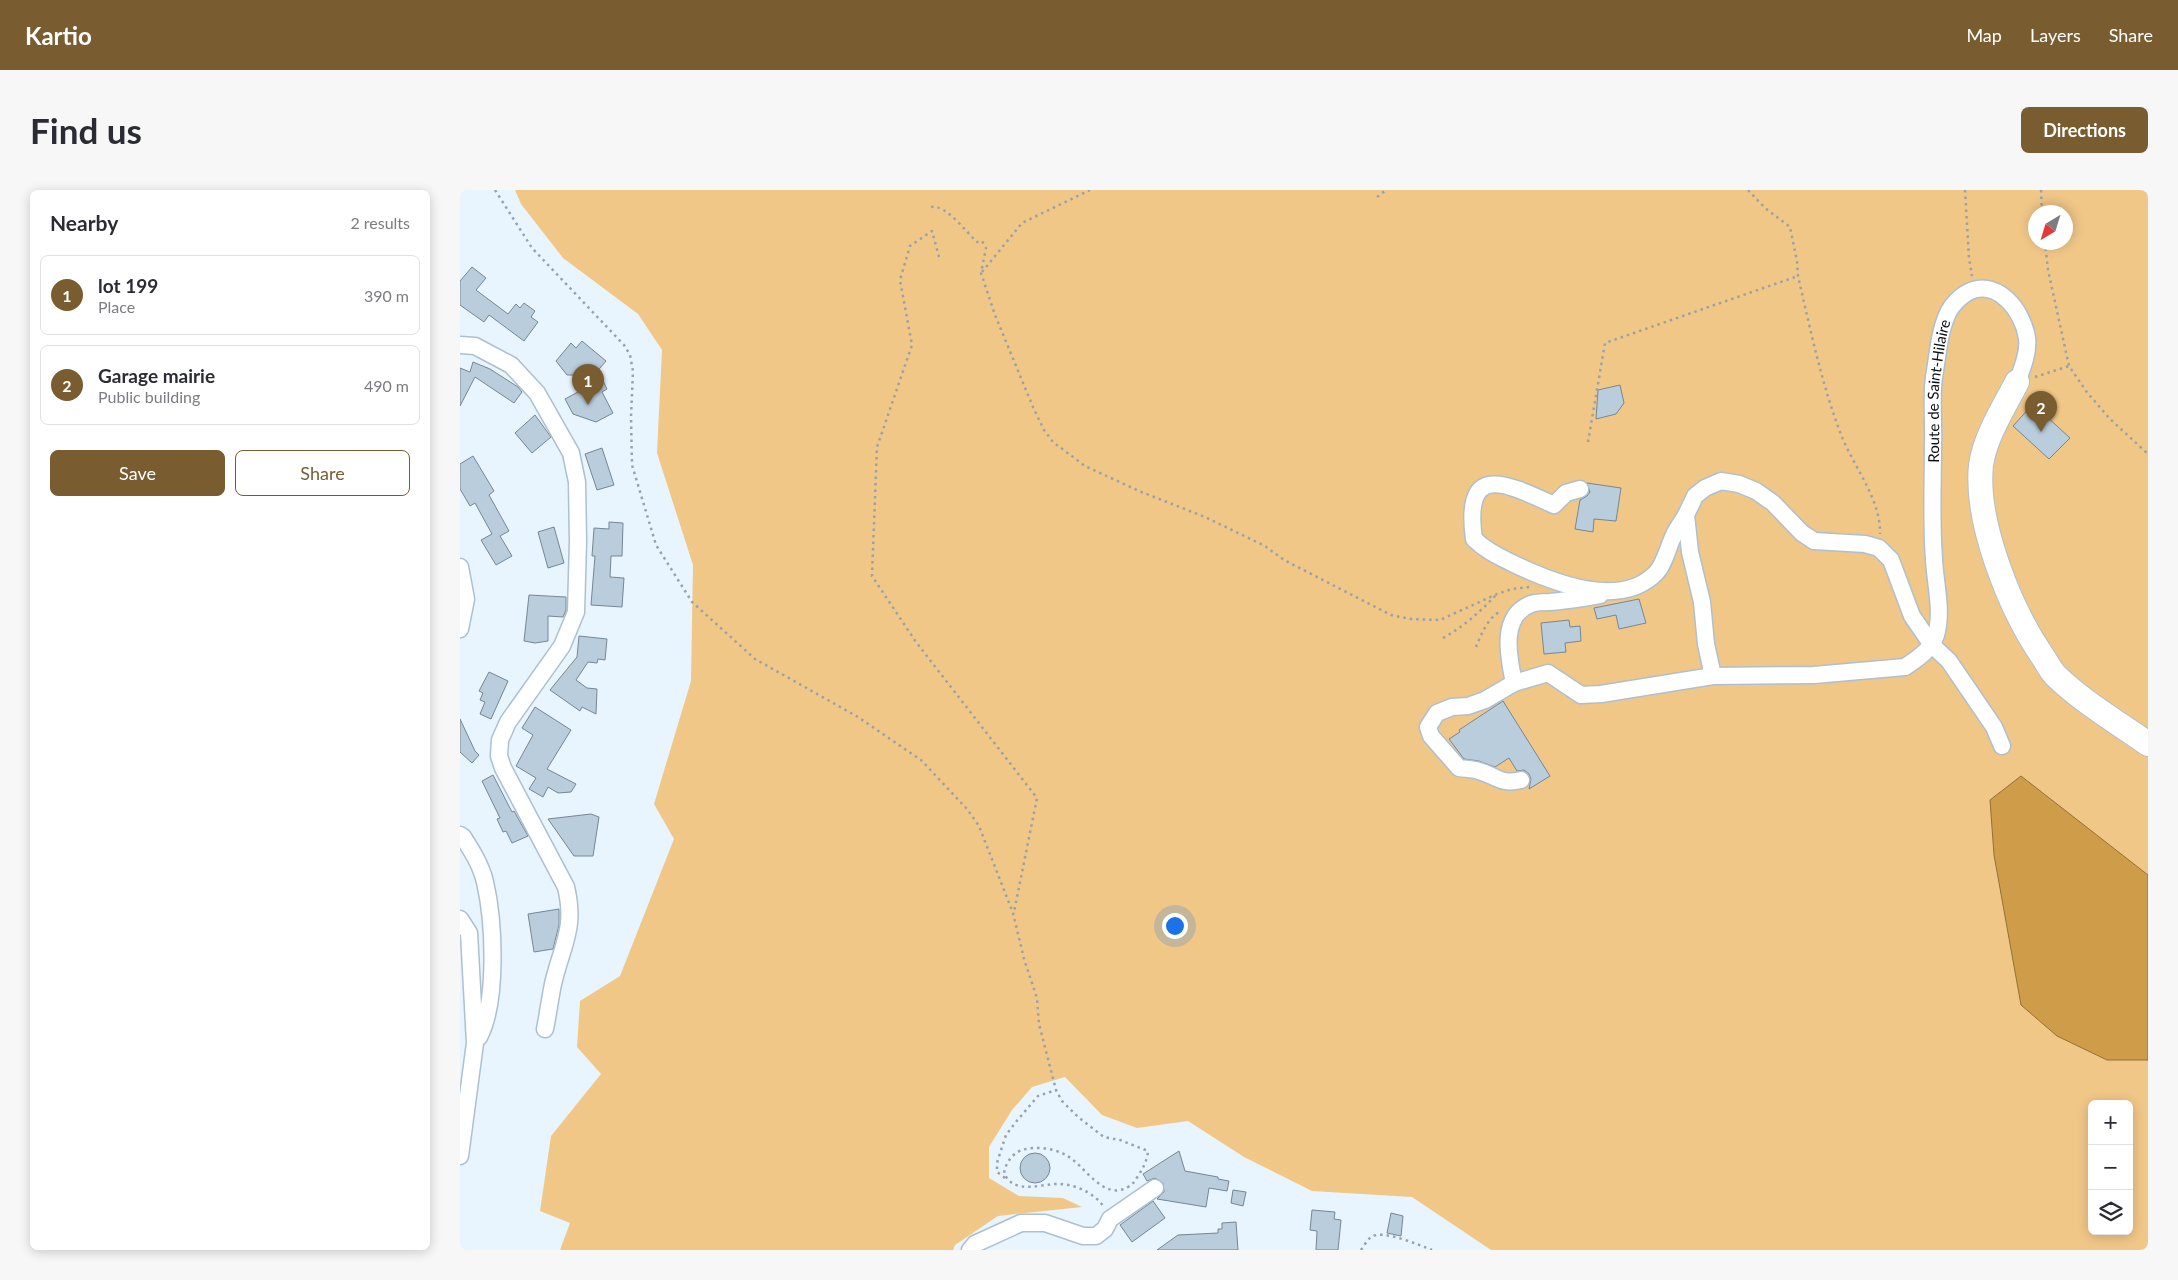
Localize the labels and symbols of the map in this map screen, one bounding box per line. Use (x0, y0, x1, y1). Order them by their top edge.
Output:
north arrow (2028, 205, 2073, 250)
street label: Route de Saint-Hilaire (1924, 317, 1954, 463)
pin: 1 (572, 364, 604, 405)
pin: 2 (2025, 391, 2057, 432)
your location (1162, 913, 1188, 939)

